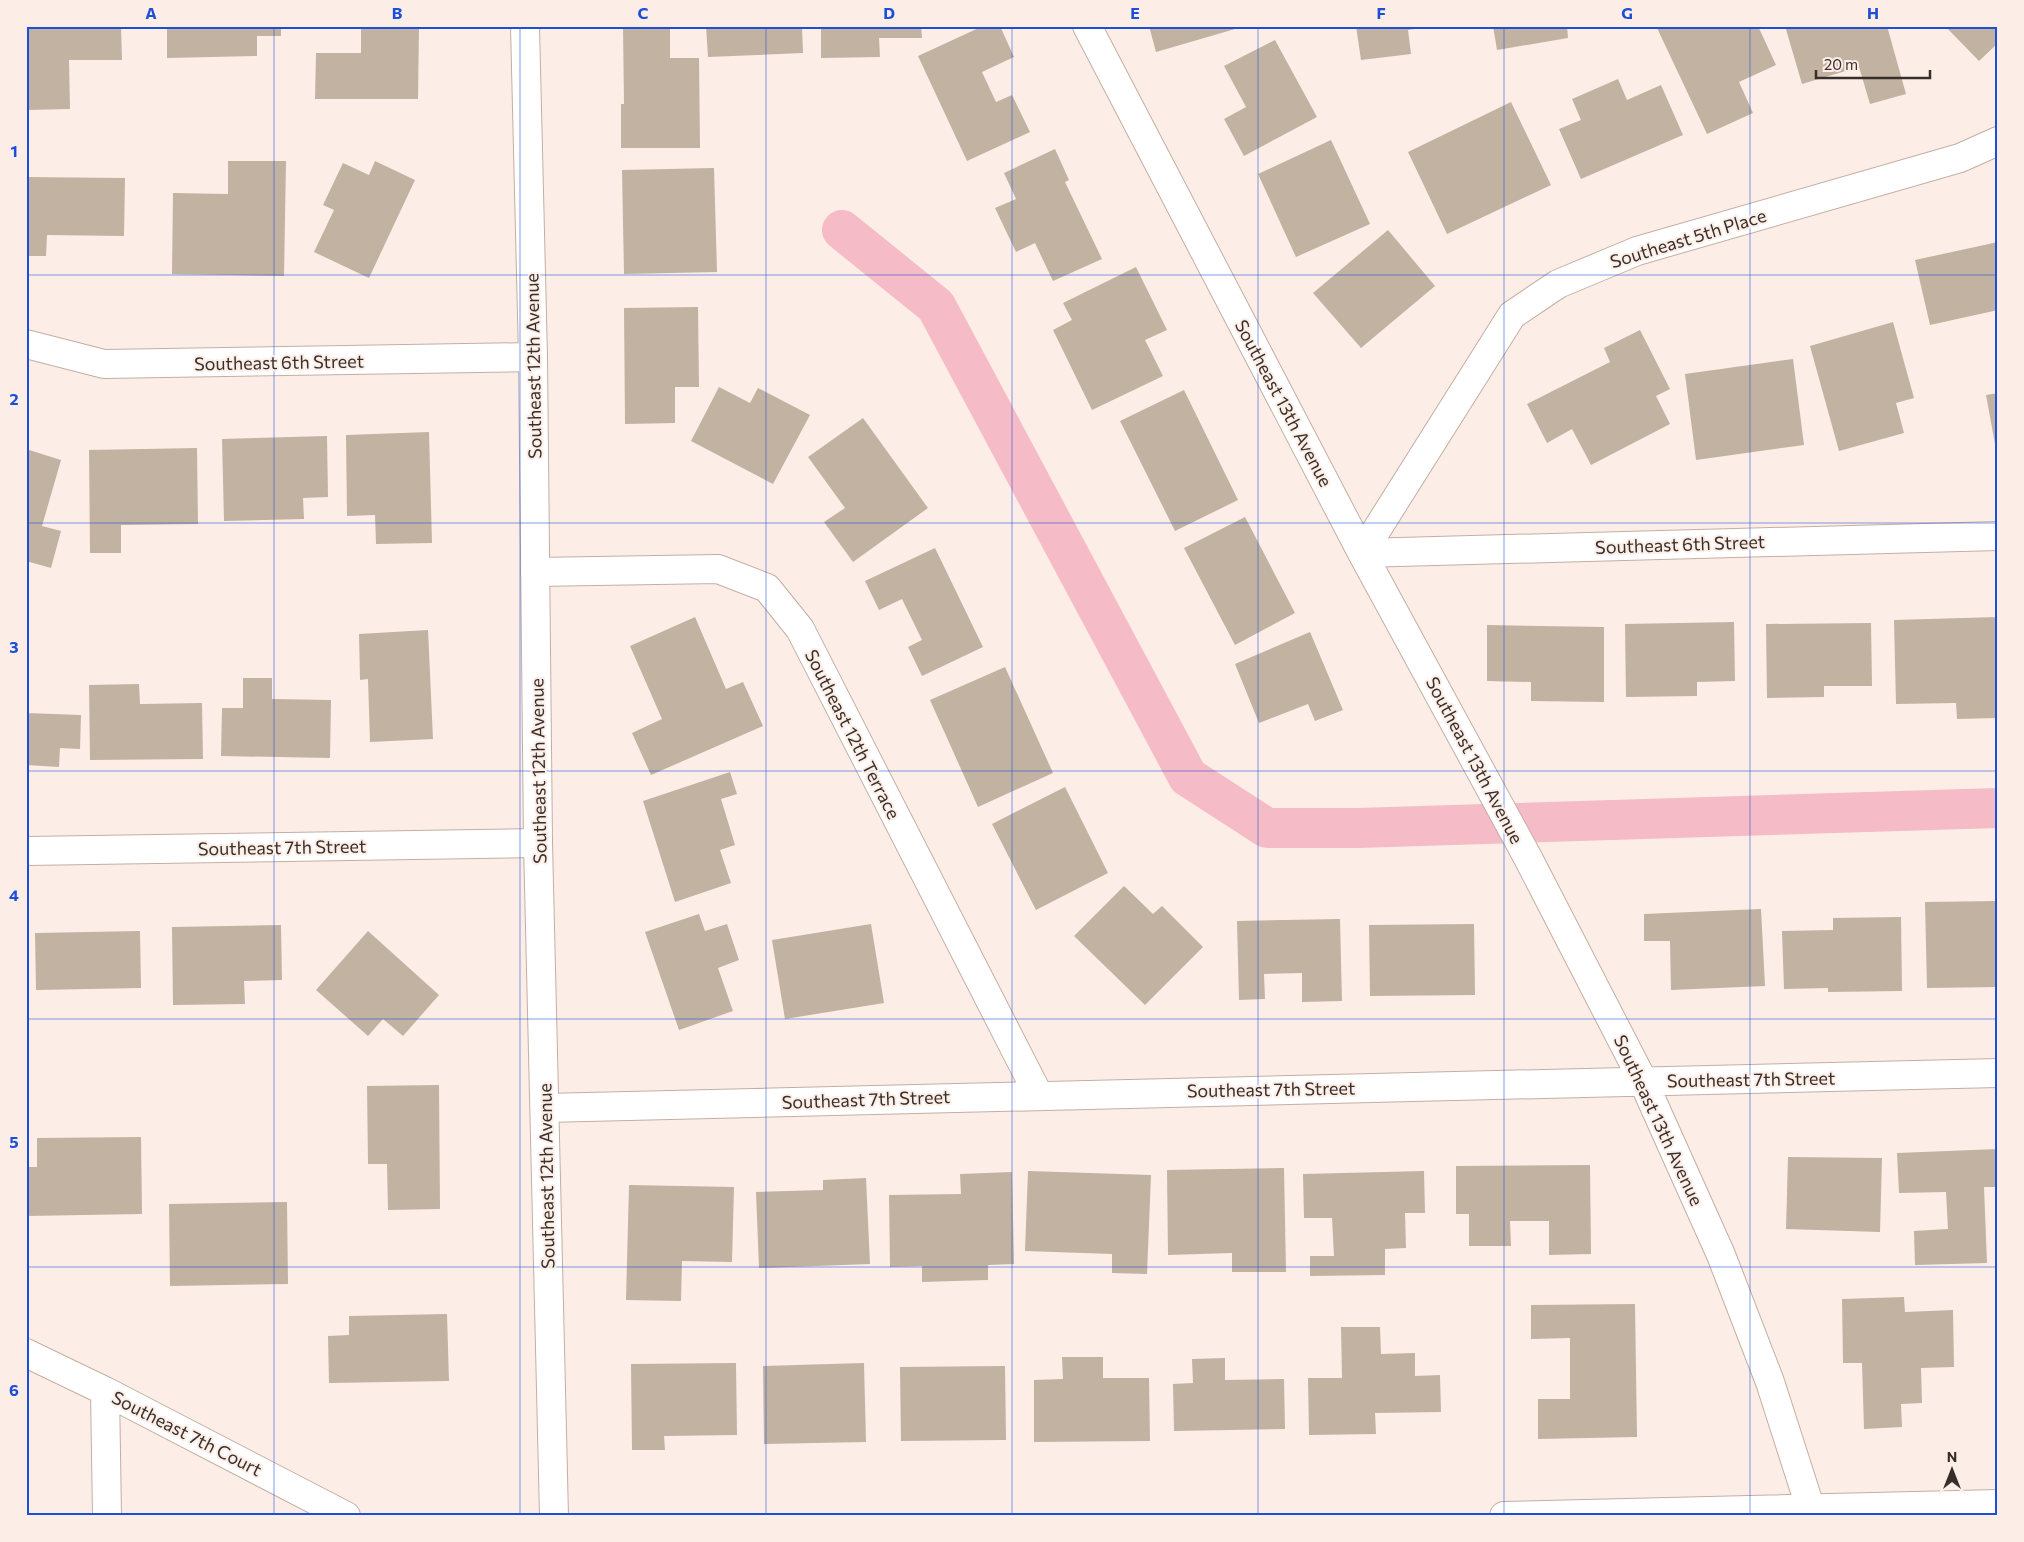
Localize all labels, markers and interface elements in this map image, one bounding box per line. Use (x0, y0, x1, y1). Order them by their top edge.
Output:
text: A (145, 3, 157, 22)
text: B (392, 3, 403, 22)
text: C (638, 3, 649, 22)
text: D (883, 3, 895, 22)
text: E (1130, 3, 1140, 22)
text: F (1376, 3, 1386, 22)
text: G (1621, 3, 1633, 22)
text: H (1867, 3, 1879, 22)
scale bar (1816, 48, 1930, 80)
text: 20 m (1824, 55, 1858, 73)
text: 1 (10, 141, 18, 160)
street label: Southeast 5th Place (1607, 204, 1769, 272)
street label: Southeast 12th Avenue (520, 273, 546, 459)
street label: Southeast 13th Avenue (1231, 316, 1337, 490)
street label: Southeast 6th Street (194, 350, 364, 374)
text: 2 (9, 389, 19, 408)
street label: Southeast 6th Street (1595, 530, 1765, 558)
text: 3 (9, 637, 19, 656)
street label: Southeast 12th Terrace (801, 646, 905, 822)
street label: Southeast 13th Avenue (1422, 673, 1528, 847)
street label: Southeast 12th Avenue (525, 678, 551, 864)
street label: Southeast 7th Street (198, 835, 366, 859)
text: 4 (9, 885, 19, 904)
street label: Southeast 13th Avenue (1610, 1031, 1708, 1209)
street label: Southeast 7th Street (1667, 1067, 1835, 1091)
street label: Southeast 7th Street (1187, 1077, 1355, 1101)
street label: Southeast 12th Avenue (533, 1083, 559, 1269)
street label: Southeast 7th Street (781, 1085, 951, 1113)
text: 5 (9, 1132, 19, 1151)
text: 6 (9, 1380, 19, 1399)
street label: Southeast 7th Court (108, 1386, 266, 1480)
north arrow (1926, 1444, 1976, 1494)
text: N (1947, 1448, 1957, 1465)

